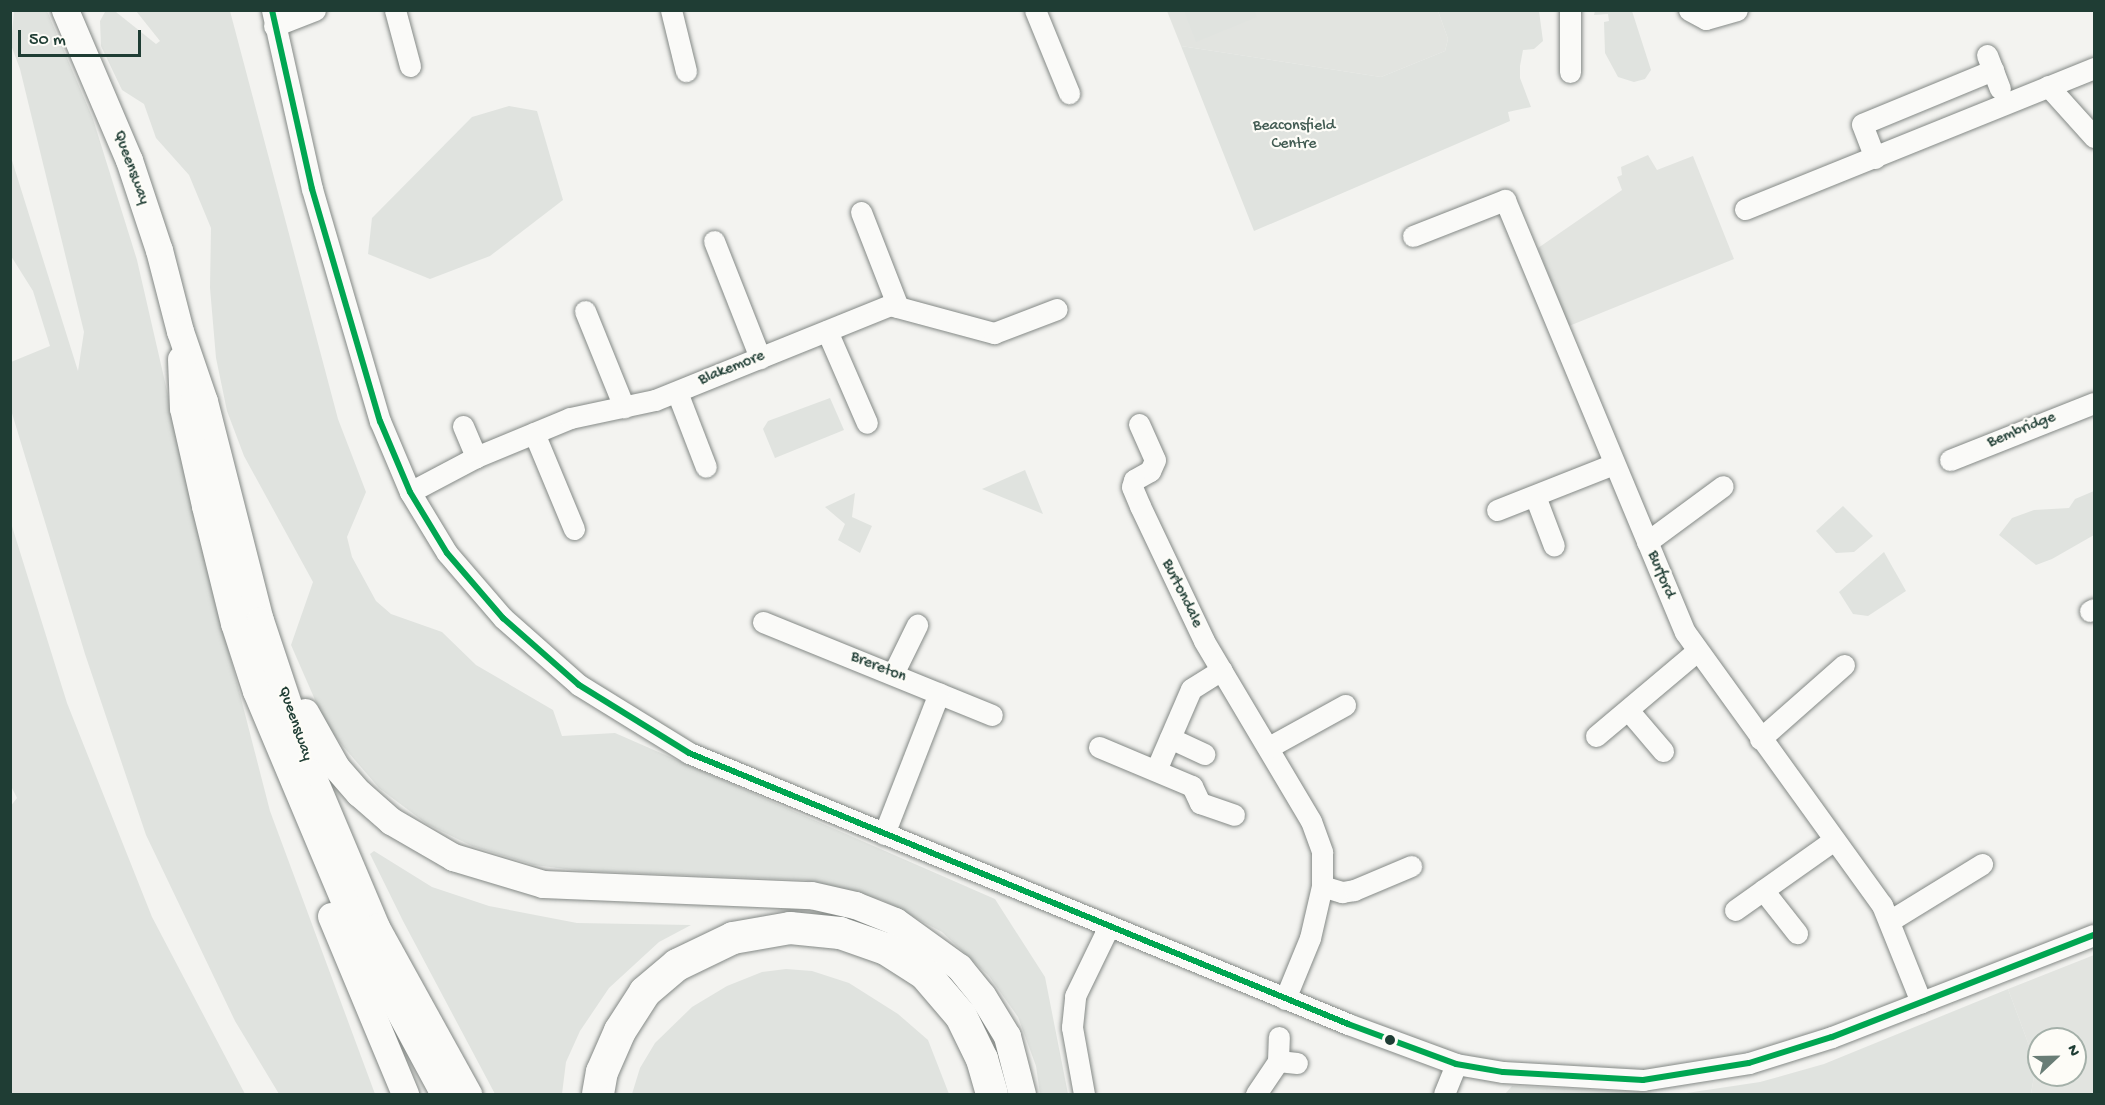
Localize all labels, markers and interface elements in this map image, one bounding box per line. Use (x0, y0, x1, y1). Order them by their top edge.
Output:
scale bar (21, 18, 144, 56)
text: 50 m (29, 30, 66, 51)
park label: Beaconsfield Centre (1253, 117, 1335, 155)
street label: Queensway (108, 128, 152, 208)
street label: Blakemore (696, 347, 768, 391)
street label: Bembridge (1985, 409, 2059, 453)
street label: Burford (1642, 548, 1678, 602)
street label: Burtondale (1156, 557, 1206, 631)
street label: Brereton (847, 648, 909, 688)
street label: Queensway (272, 684, 316, 764)
north arrow (2027, 1027, 2087, 1087)
unlabelled marker (1384, 1034, 1396, 1046)
text: N (2062, 1042, 2083, 1059)

